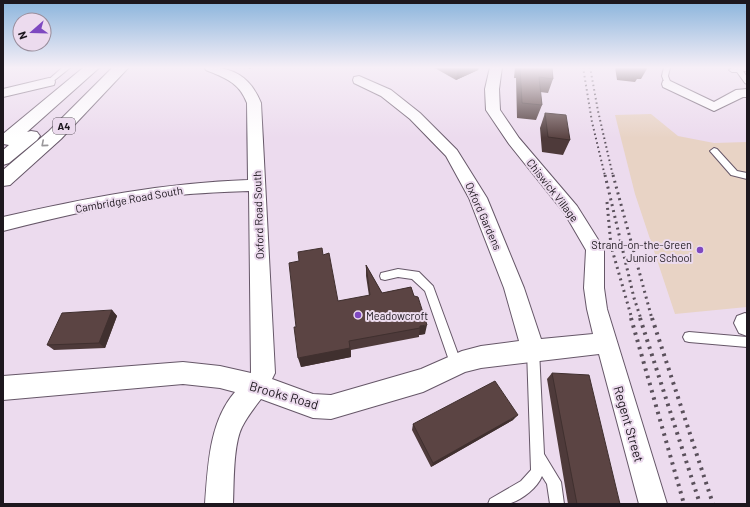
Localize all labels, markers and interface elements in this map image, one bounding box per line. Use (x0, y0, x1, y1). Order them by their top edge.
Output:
north arrow (12, 12, 52, 52)
text: N (15, 30, 29, 41)
road number: A4 (53, 118, 75, 134)
one-way arrow (41, 139, 49, 147)
street label: Chiswick Village (524, 156, 582, 224)
street label: Oxford Road South (250, 171, 266, 259)
street label: Oxford Gardens (463, 180, 505, 252)
street label: Cambridge Road South (74, 183, 184, 215)
place label: Strand-on-the-Green Junior School (591, 238, 692, 264)
marker: Strand-on-the-Green Junior School (695, 245, 705, 255)
place label: Meadowcroft (366, 309, 428, 322)
marker: Meadowcroft (353, 310, 363, 320)
street label: Brooks Road (248, 378, 320, 412)
street label: Regent Street (610, 384, 648, 464)

